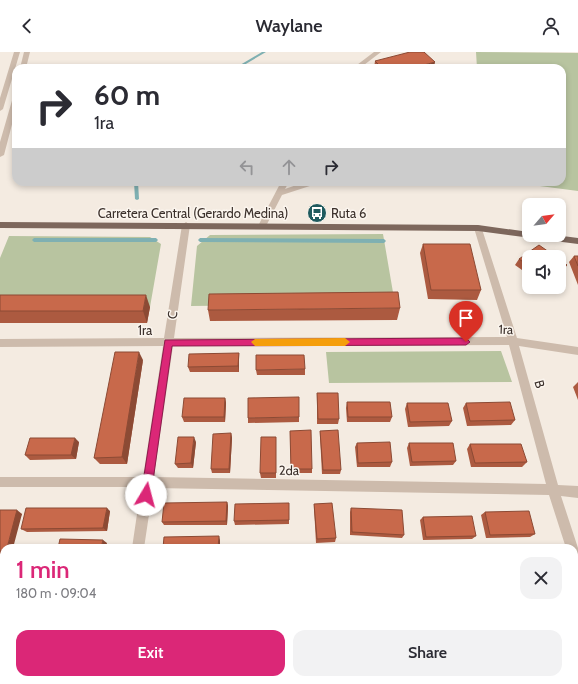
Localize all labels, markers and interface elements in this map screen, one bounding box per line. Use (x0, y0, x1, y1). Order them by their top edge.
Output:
icon: back (16, 15, 38, 37)
text: Waylane (255, 15, 323, 37)
icon: person (540, 15, 562, 37)
text: 60 m (94, 78, 160, 112)
icon: right (28, 80, 80, 132)
text: 1ra (94, 112, 114, 134)
icon: left (236, 156, 258, 178)
icon: ahead (278, 156, 300, 178)
icon: right (320, 156, 342, 178)
north arrow (522, 198, 566, 242)
map controls (522, 198, 566, 294)
bus stop icon: Ruta 6 (306, 202, 328, 224)
street label: Carretera Central (Gerardo Medina) (98, 205, 288, 221)
place label: Ruta 6 (331, 205, 366, 221)
button: sound (522, 250, 566, 294)
pin (449, 301, 483, 342)
icon: arrive (455, 307, 477, 329)
street label: C (163, 310, 181, 320)
street label: 1ra (498, 321, 514, 337)
street label: 1ra (138, 322, 153, 338)
street label: B (531, 378, 549, 390)
street label: 2da (279, 462, 300, 478)
position arrow (125, 474, 167, 516)
text: 1 min (16, 555, 70, 584)
button: close (520, 557, 562, 599)
text: 180 m · 09:04 (16, 585, 96, 601)
button: Exit (16, 630, 285, 676)
button: Share (293, 630, 562, 676)

